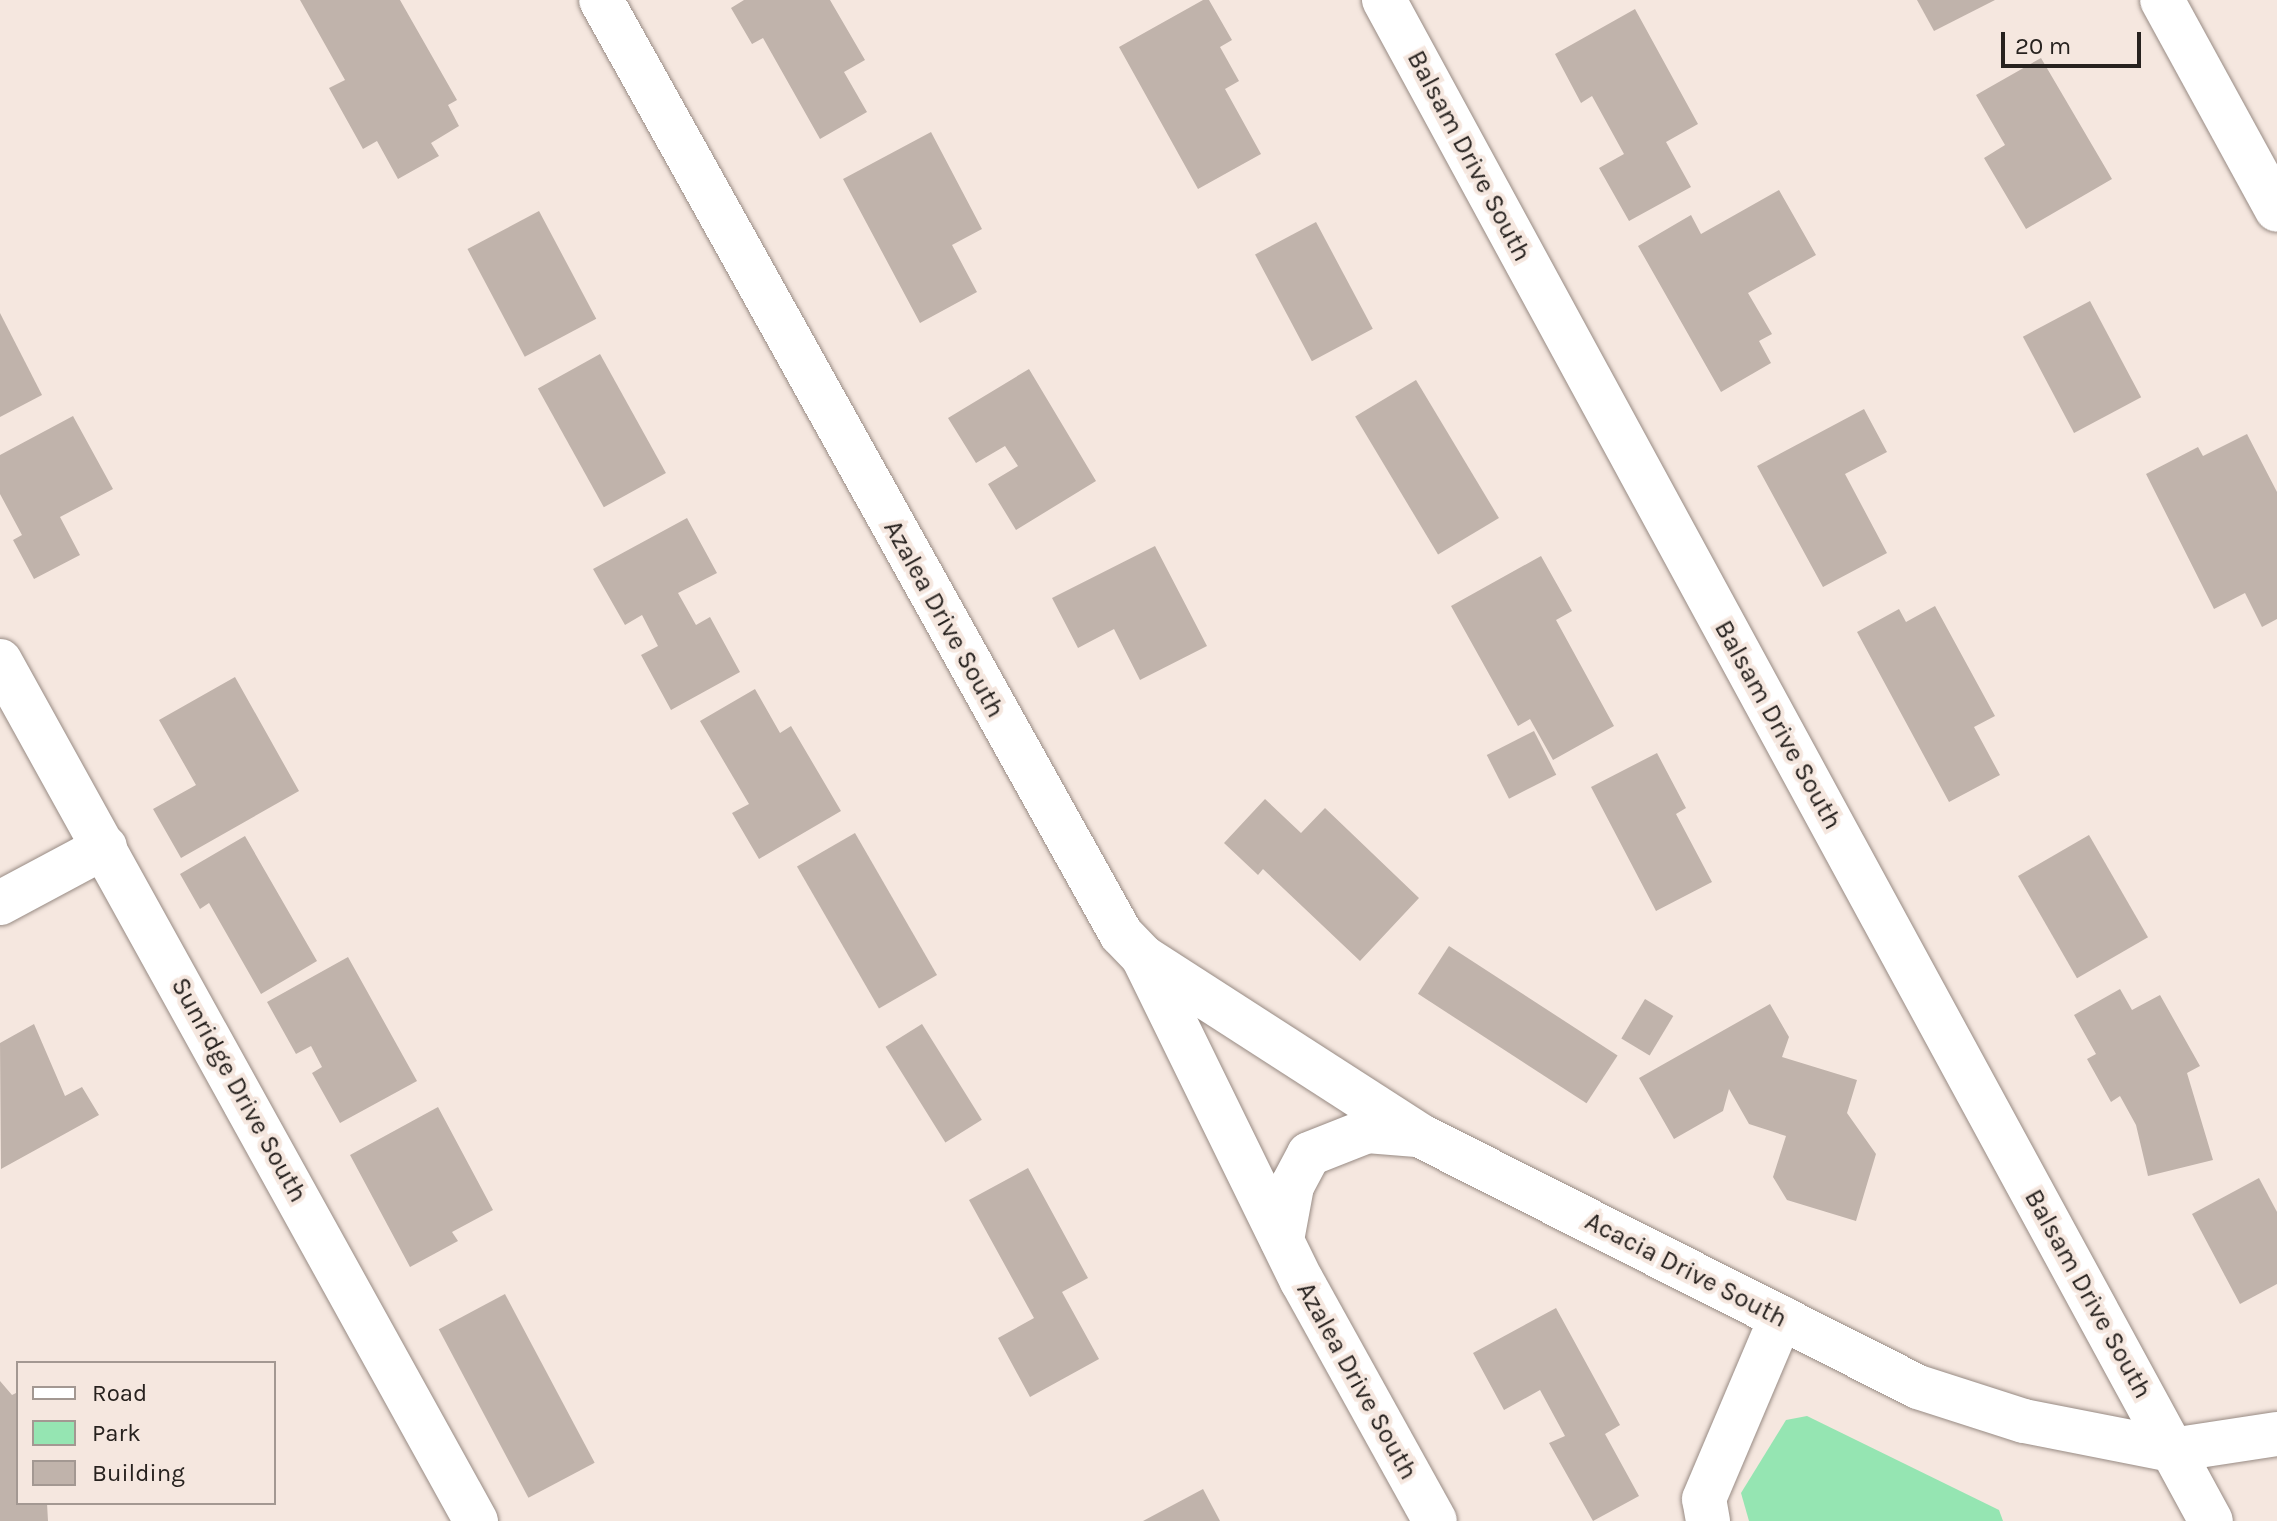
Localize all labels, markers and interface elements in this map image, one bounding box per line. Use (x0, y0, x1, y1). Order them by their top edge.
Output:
scale bar (2005, 16, 2145, 66)
text: 20 m (2015, 32, 2071, 60)
street label: Balsam Drive South (1400, 45, 1538, 267)
street label: Azalea Drive South (877, 515, 1011, 723)
street label: Balsam Drive South (1708, 615, 1848, 835)
street label: Sunridge Drive South (164, 972, 314, 1208)
street label: Balsam Drive South (2018, 1184, 2158, 1404)
street label: Acacia Drive South (1580, 1206, 1792, 1334)
street label: Azalea Drive South (1290, 1277, 1424, 1485)
legend (16, 1361, 276, 1505)
text: Road (92, 1379, 147, 1407)
text: Park (92, 1419, 141, 1447)
text: Building (92, 1459, 185, 1487)

